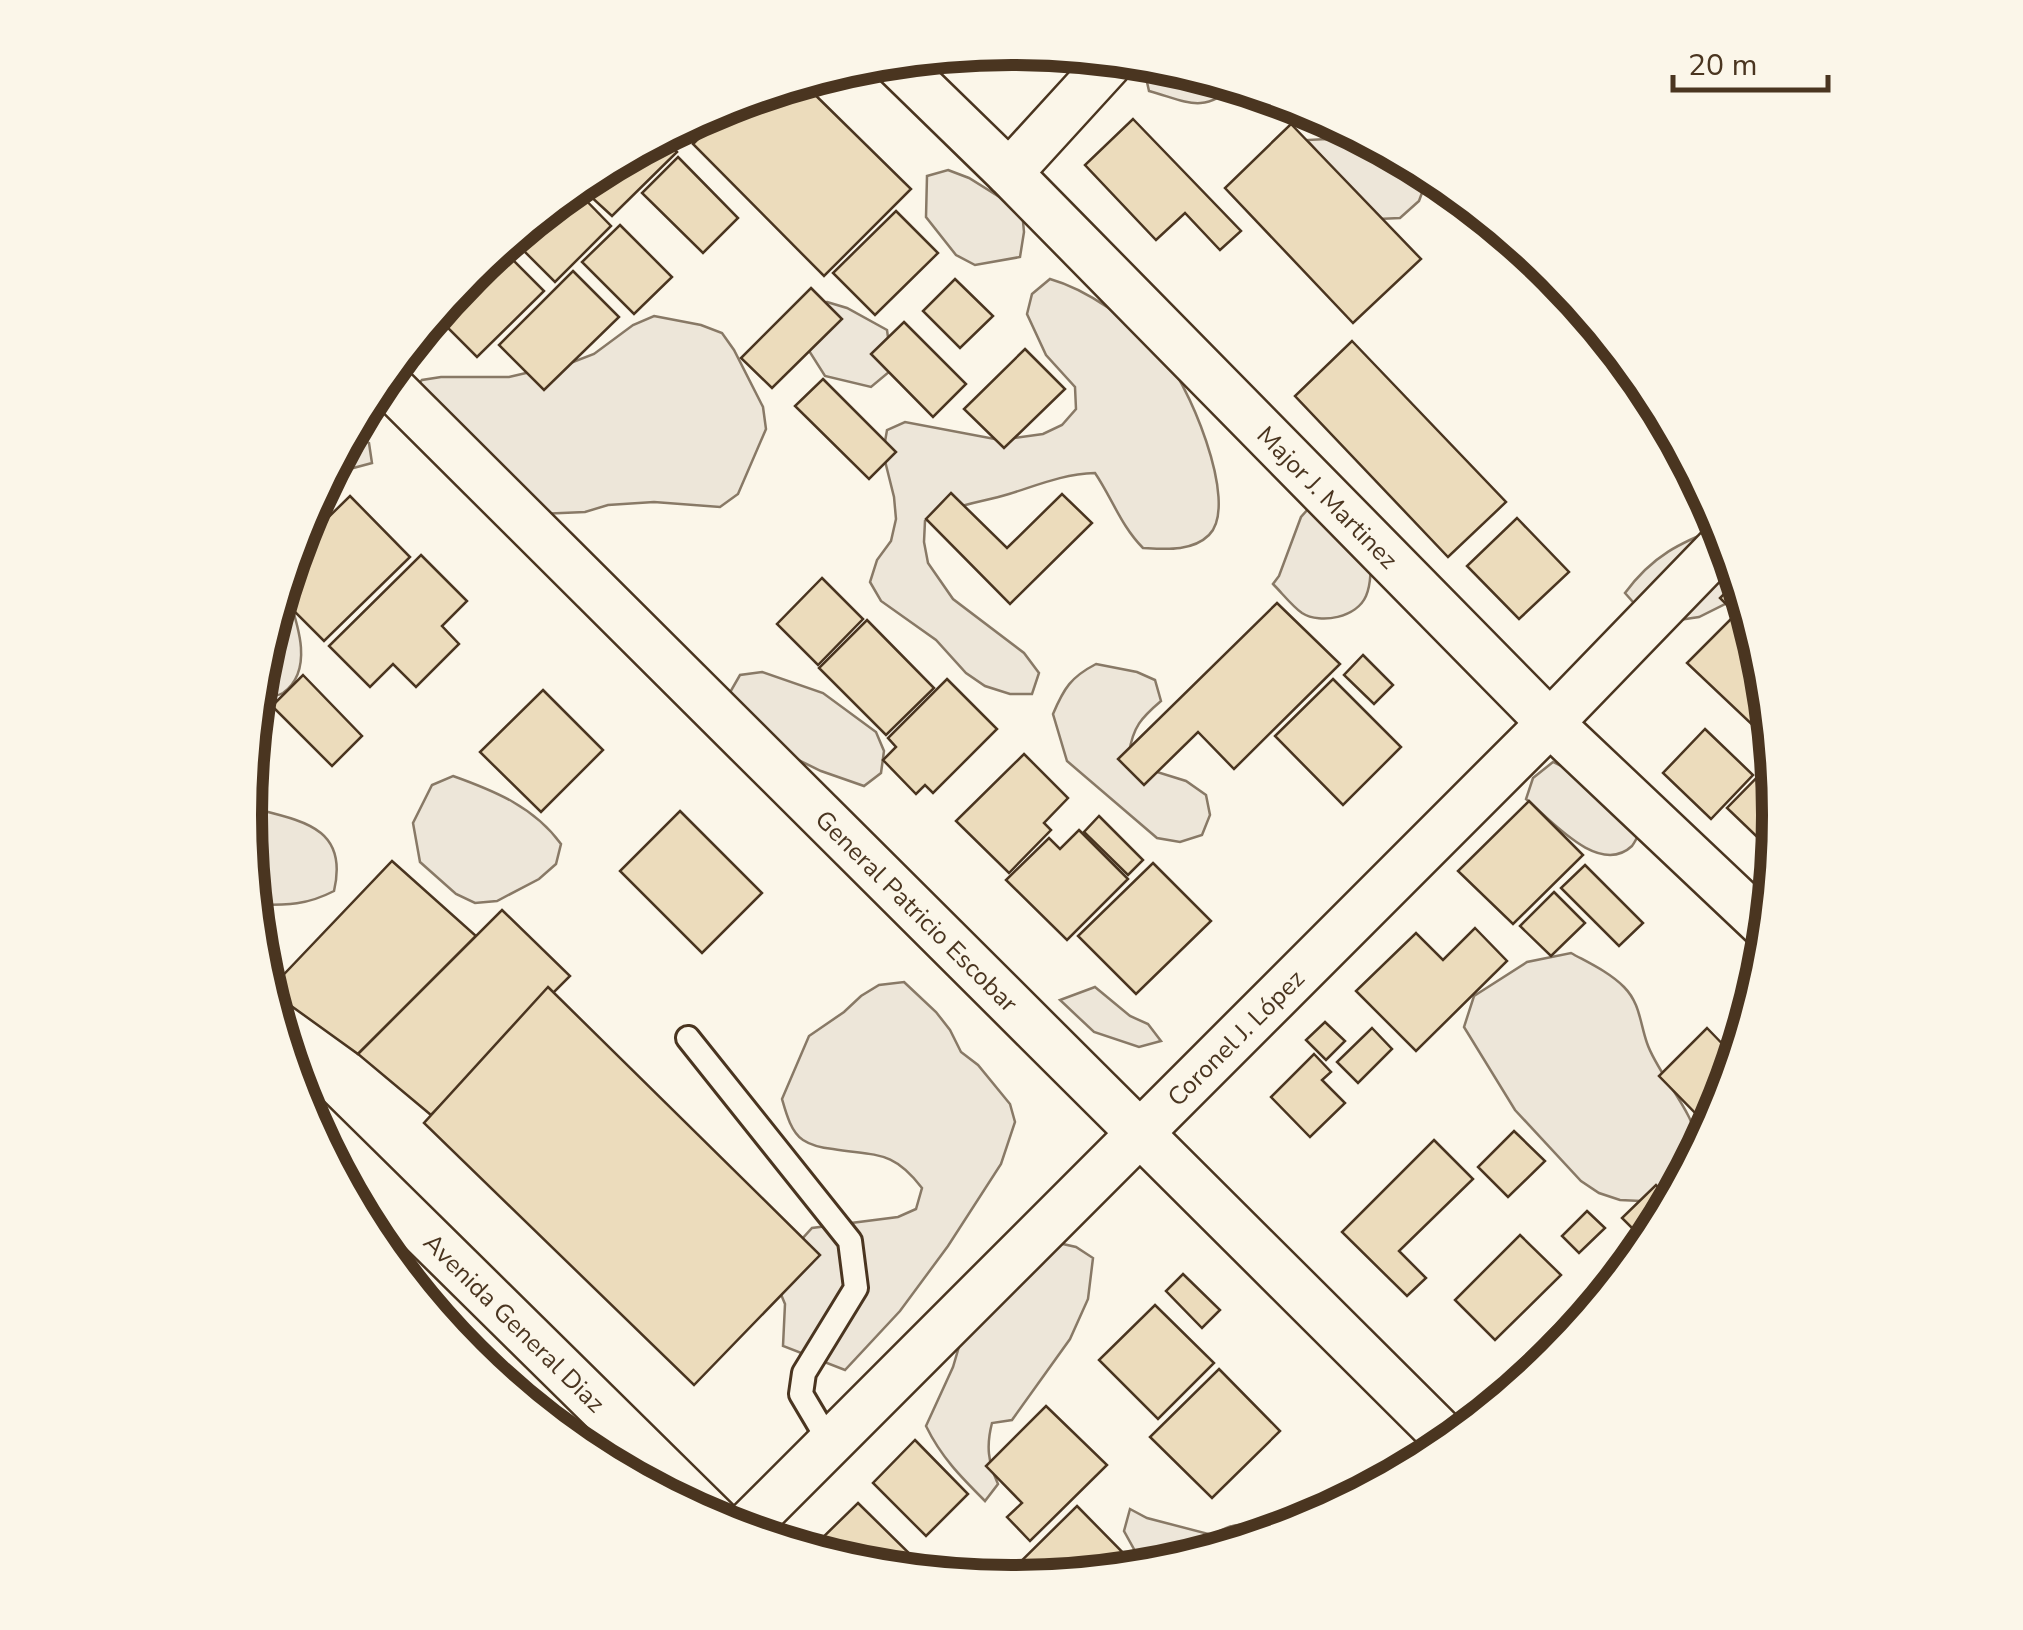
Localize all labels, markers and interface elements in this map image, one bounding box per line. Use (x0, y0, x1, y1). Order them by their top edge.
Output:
scale bar (1673, 30, 1828, 92)
text: 20 m (1688, 45, 1757, 86)
street label: Major J. Martinez (1249, 419, 1405, 577)
street label: General Patricio Escobar (807, 803, 1025, 1020)
street label: Coronel J. López (1160, 962, 1312, 1114)
street label: Avenida General Diaz (416, 1226, 612, 1420)

